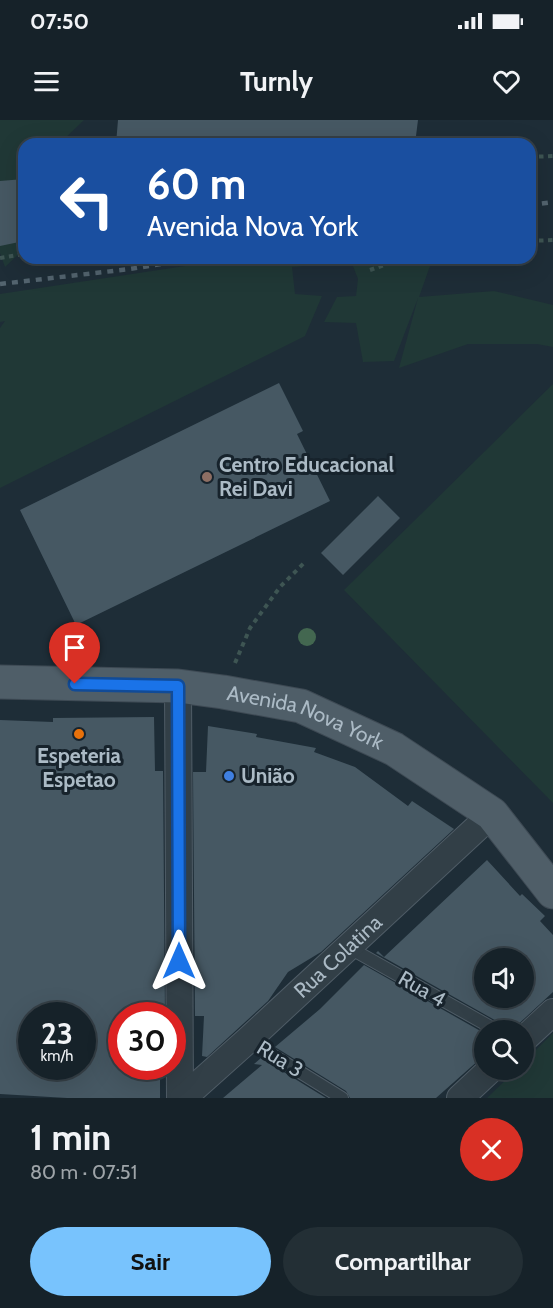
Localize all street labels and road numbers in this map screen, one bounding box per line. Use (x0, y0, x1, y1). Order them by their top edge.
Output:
street label: Avenida Nova York (225, 680, 388, 755)
street label: Rua Colatina (289, 909, 387, 1003)
street label: Rua 4 (394, 965, 450, 1012)
street label: Rua 3 (253, 1035, 308, 1082)

